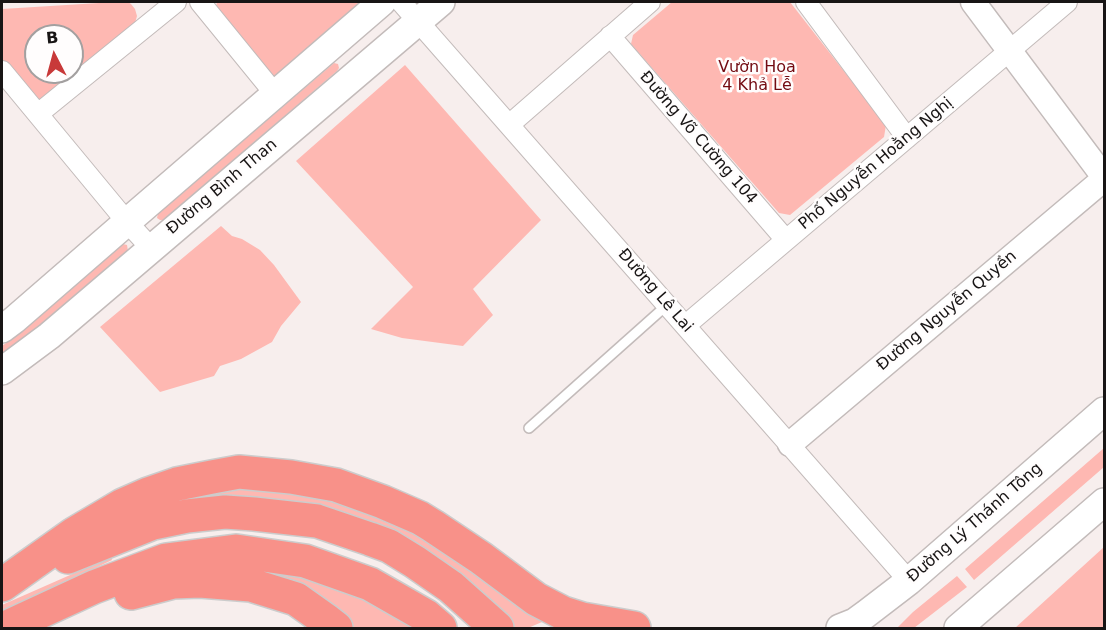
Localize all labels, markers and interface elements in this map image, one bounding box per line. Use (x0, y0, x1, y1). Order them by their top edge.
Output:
north arrow (24, 24, 84, 84)
text: B (45, 28, 59, 48)
park label: Vườn Hoa 4 Khả Lễ (718, 58, 796, 96)
street label: Đường Võ Cường 104 (635, 68, 761, 208)
street label: Phố Nguyễn Hoằng Nghị (795, 94, 957, 234)
street label: Đường Bình Than (163, 135, 281, 239)
street label: Đường Lê Lai (613, 245, 697, 337)
street label: Đường Nguyễn Quyền (873, 247, 1021, 375)
street label: Đường Lý Thánh Tông (904, 459, 1046, 587)

